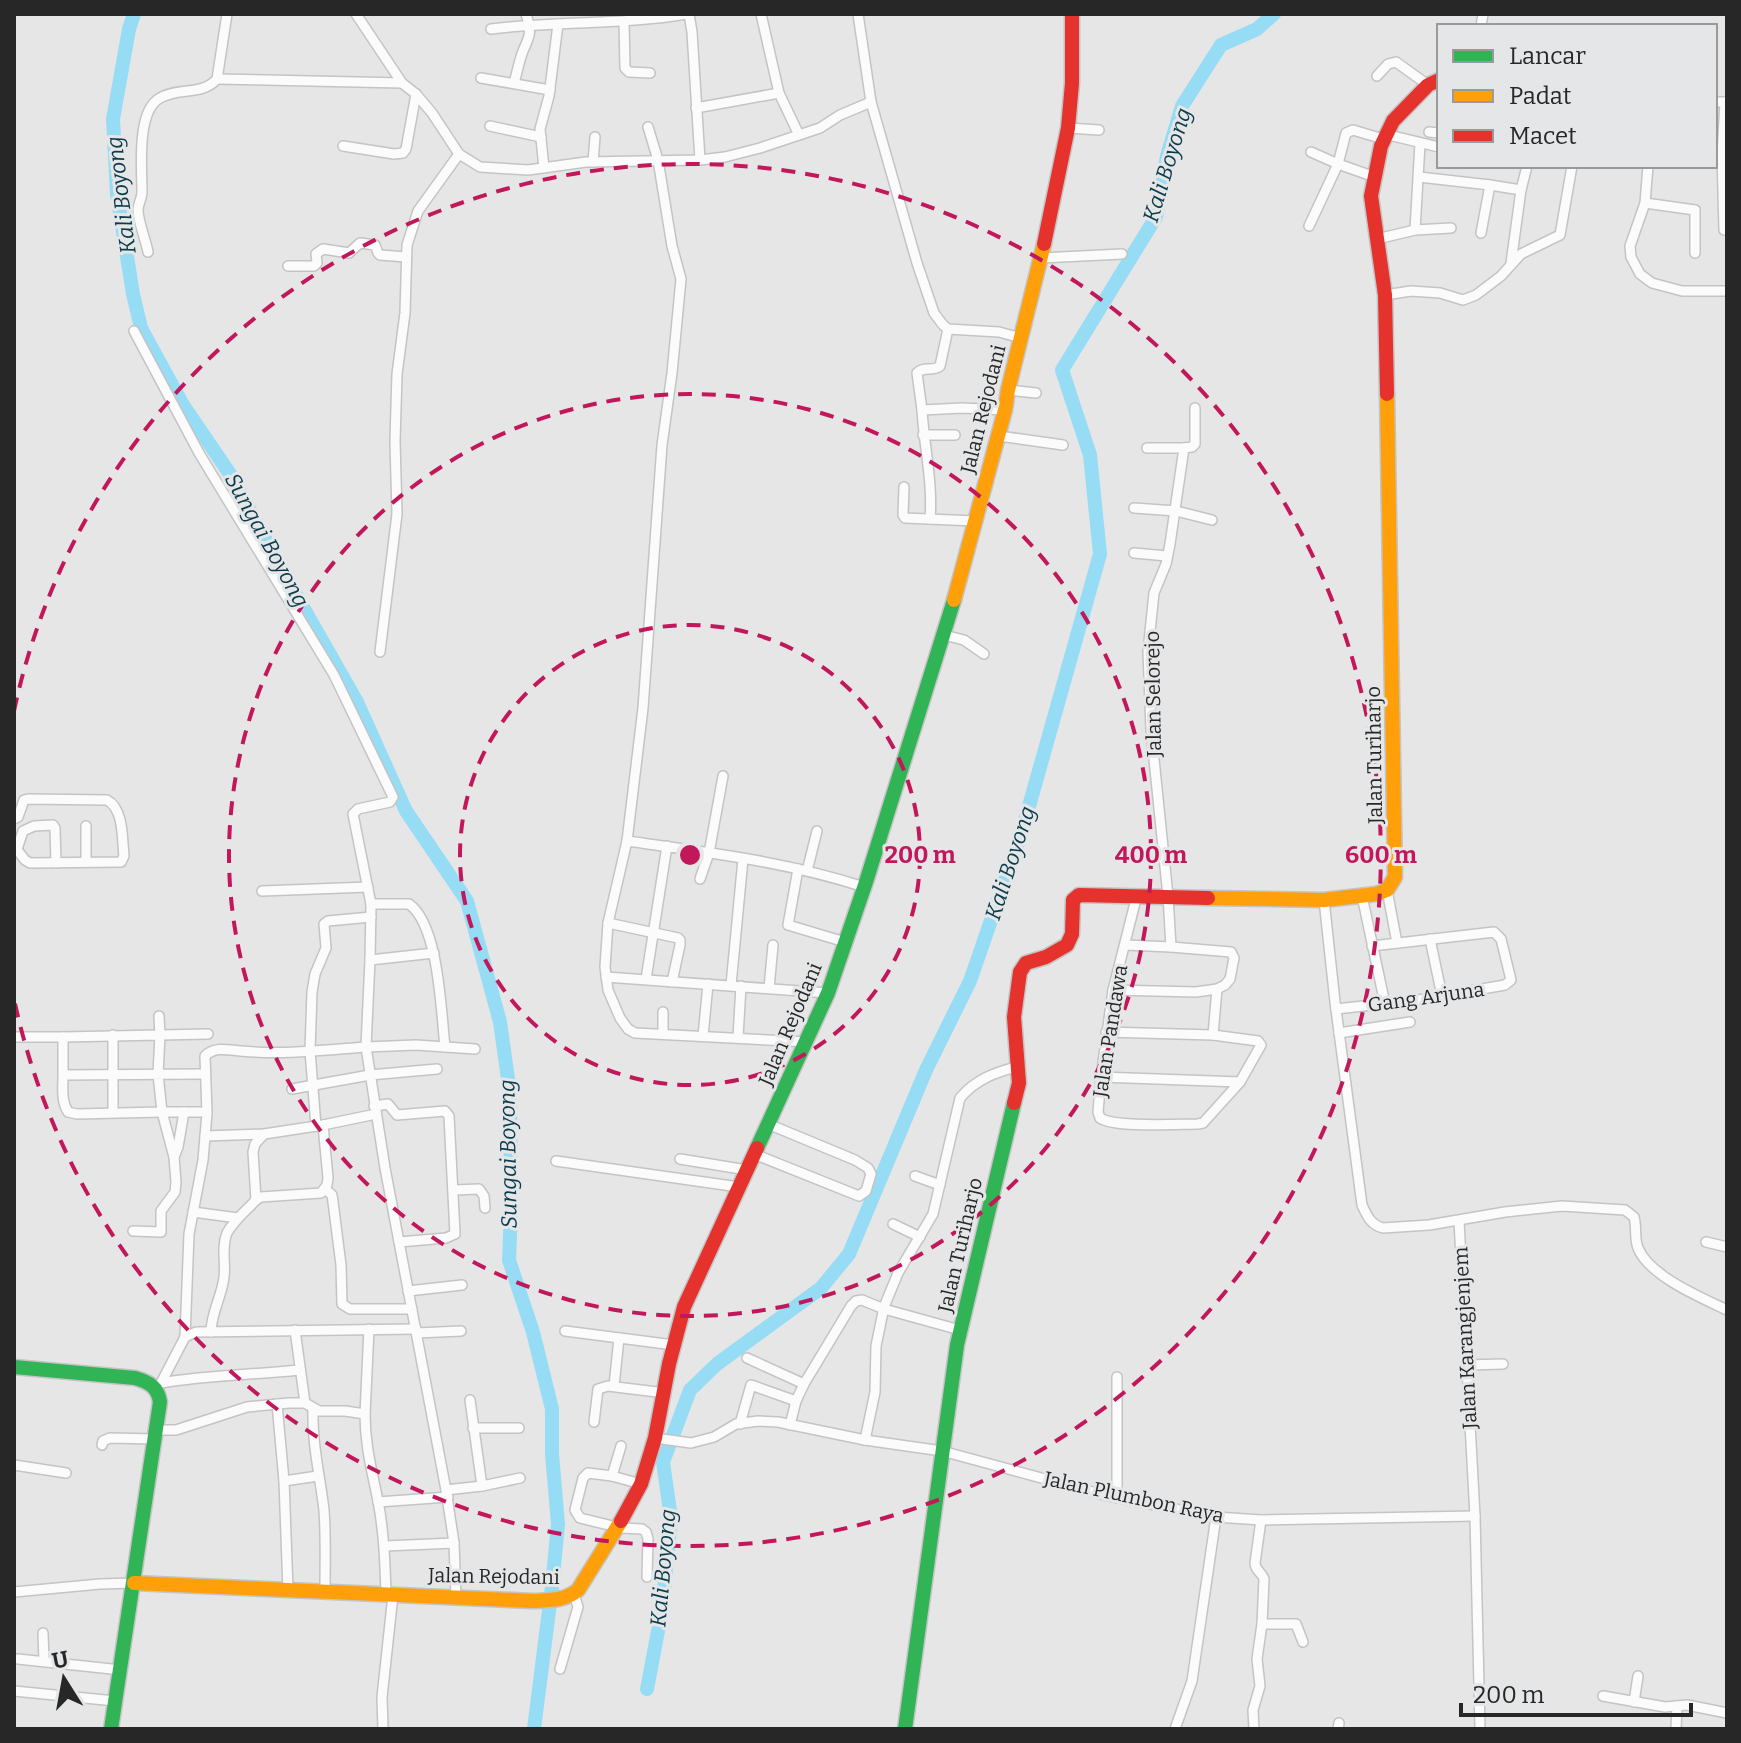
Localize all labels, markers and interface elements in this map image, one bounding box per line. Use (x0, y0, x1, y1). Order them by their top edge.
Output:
legend (1437, 24, 1717, 168)
text: Lancar (1509, 42, 1586, 70)
text: Padat (1509, 82, 1572, 110)
water label: Kali Boyong (1137, 105, 1197, 225)
text: Macet (1509, 122, 1577, 150)
water label: Kali Boyong (100, 135, 142, 255)
street label: Jalan Rejodani (955, 342, 1012, 477)
water label: Sungai Boyong (219, 468, 315, 612)
street label: Jalan Selorejo (1140, 631, 1167, 758)
street label: Jalan Turiharjo (1361, 686, 1388, 825)
water label: Kali Boyong (979, 803, 1041, 923)
centre of rings (676, 841, 704, 869)
text: 200 m (884, 841, 956, 869)
text: 400 m (1115, 841, 1187, 869)
text: 600 m (1345, 841, 1417, 869)
street label: Jalan Rejodani (753, 959, 828, 1091)
street label: Jalan Pandawa (1088, 963, 1132, 1100)
street label: Gang Arjuna (1366, 977, 1486, 1018)
water label: Sungai Boyong (493, 1079, 523, 1229)
street label: Jalan Turiharjo (933, 1175, 988, 1316)
street label: Jalan Karangjenjem (1448, 1246, 1483, 1431)
street label: Jalan Plumbon Raya (1041, 1466, 1226, 1528)
water label: Kali Boyong (644, 1508, 682, 1628)
street label: Jalan Rejodani (427, 1563, 560, 1590)
north arrow (24, 1639, 104, 1719)
text: U (50, 1645, 71, 1675)
scale bar (1461, 1667, 1691, 1717)
text: 200 m (1473, 1681, 1545, 1709)

